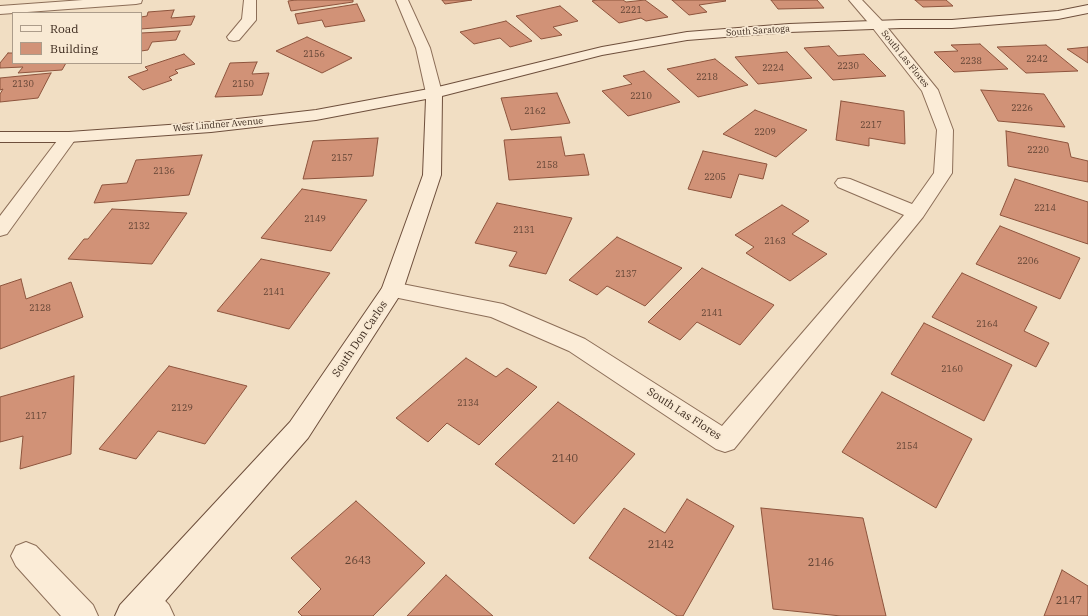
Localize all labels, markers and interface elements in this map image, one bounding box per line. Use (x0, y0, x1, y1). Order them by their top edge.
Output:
house number: 2221 (620, 5, 642, 15)
legend (12, 12, 142, 64)
text: Road (50, 21, 79, 36)
street label: South Saratoga (726, 23, 790, 39)
street label: South Las Flores (879, 28, 931, 90)
text: Building (50, 41, 98, 56)
house number: 2156 (303, 49, 325, 59)
house number: 2242 (1026, 54, 1048, 64)
house number: 2238 (960, 56, 982, 66)
house number: 2230 (837, 61, 859, 71)
house number: 2224 (762, 63, 784, 73)
house number: 2218 (696, 72, 718, 82)
house number: 2130 (12, 79, 34, 89)
house number: 2150 (232, 79, 254, 89)
house number: 2210 (630, 91, 652, 101)
house number: 2226 (1011, 103, 1033, 113)
house number: 2162 (524, 106, 546, 116)
street label: West Lindner Avenue (172, 116, 264, 134)
house number: 2217 (860, 120, 882, 130)
house number: 2209 (754, 127, 776, 137)
house number: 2220 (1027, 145, 1049, 155)
house number: 2157 (331, 153, 353, 163)
house number: 2158 (536, 160, 558, 170)
house number: 2136 (153, 166, 175, 176)
house number: 2205 (704, 172, 726, 182)
house number: 2214 (1034, 203, 1056, 213)
house number: 2149 (304, 214, 326, 224)
house number: 2132 (128, 221, 150, 231)
house number: 2131 (513, 225, 535, 235)
house number: 2163 (764, 236, 786, 246)
house number: 2206 (1017, 256, 1039, 266)
house number: 2137 (615, 269, 637, 279)
house number: 2141 (263, 287, 285, 297)
street label: South Don Carlos (330, 298, 390, 380)
house number: 2128 (29, 303, 51, 313)
house number: 2141 (701, 308, 723, 318)
house number: 2164 (976, 319, 998, 329)
house number: 2160 (941, 364, 963, 374)
street label: South Las Flores (644, 385, 724, 443)
house number: 2134 (457, 398, 479, 408)
house number: 2129 (171, 403, 193, 413)
house number: 2117 (25, 411, 47, 421)
house number: 2154 (896, 441, 918, 451)
house number: 2140 (552, 452, 578, 466)
house number: 2142 (648, 538, 674, 552)
house number: 2643 (345, 554, 371, 568)
house number: 2146 (808, 556, 834, 570)
house number: 2147 (1056, 594, 1082, 608)

